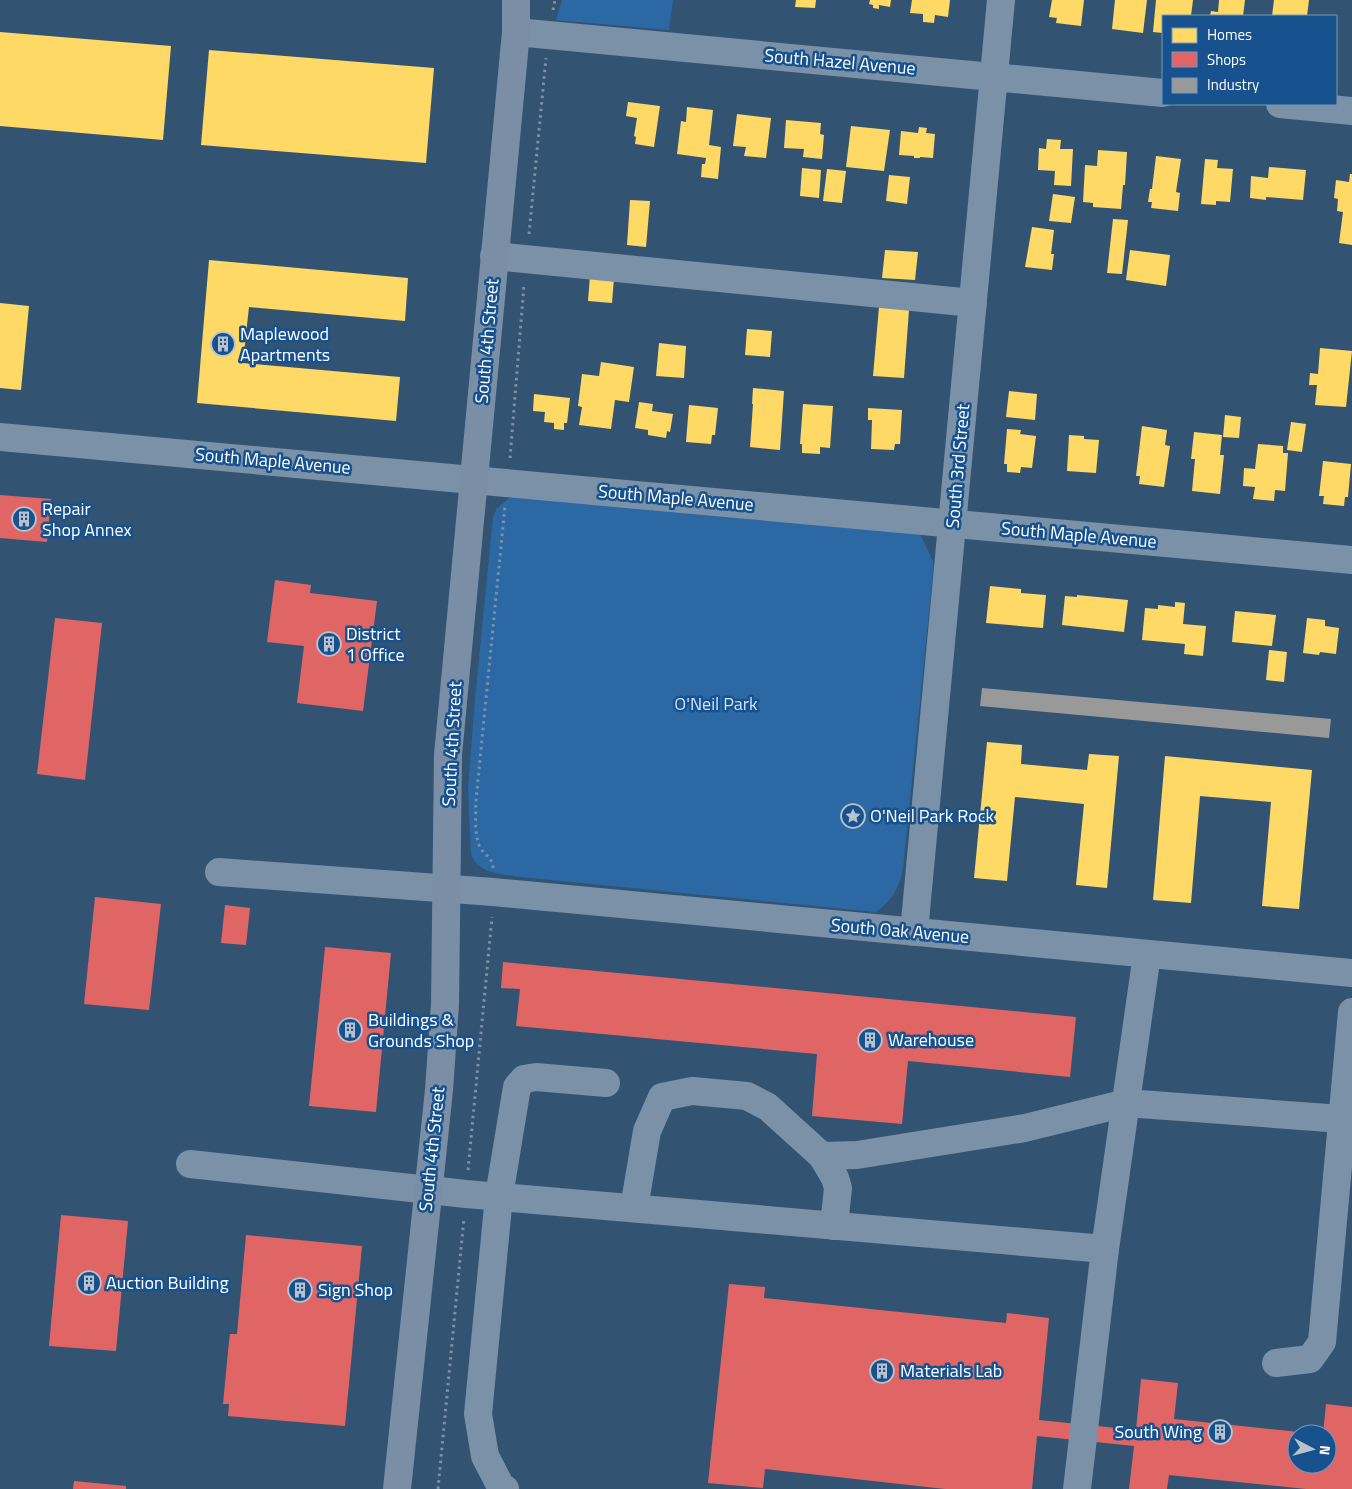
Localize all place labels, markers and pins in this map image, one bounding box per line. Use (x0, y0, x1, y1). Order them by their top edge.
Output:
place label: Maplewood Apartments (240, 320, 330, 368)
building icon: Maplewood Apartments (210, 331, 236, 357)
place label: Repair Shop Annex (42, 495, 132, 543)
building icon: Repair Shop Annex (11, 506, 37, 532)
place label: District 1 Office (346, 620, 405, 668)
building icon: District 1 Office (316, 631, 342, 657)
place label: O'Neil Park Rock (870, 802, 995, 829)
place icon: O'Neil Park Rock (840, 803, 866, 829)
place label: Buildings & Grounds Shop (368, 1006, 474, 1054)
building icon: Buildings & Grounds Shop (337, 1017, 363, 1043)
place label: Warehouse (888, 1026, 974, 1053)
building icon: Warehouse (857, 1027, 883, 1053)
place label: Auction Building (106, 1269, 229, 1296)
building icon: Auction Building (76, 1270, 102, 1296)
place label: Sign Shop (318, 1276, 393, 1303)
building icon: Sign Shop (287, 1277, 313, 1303)
place label: Materials Lab (900, 1357, 1002, 1384)
building icon: Materials Lab (869, 1358, 895, 1384)
place label: South Wing (1114, 1418, 1202, 1445)
building icon: South Wing (1207, 1419, 1233, 1445)

